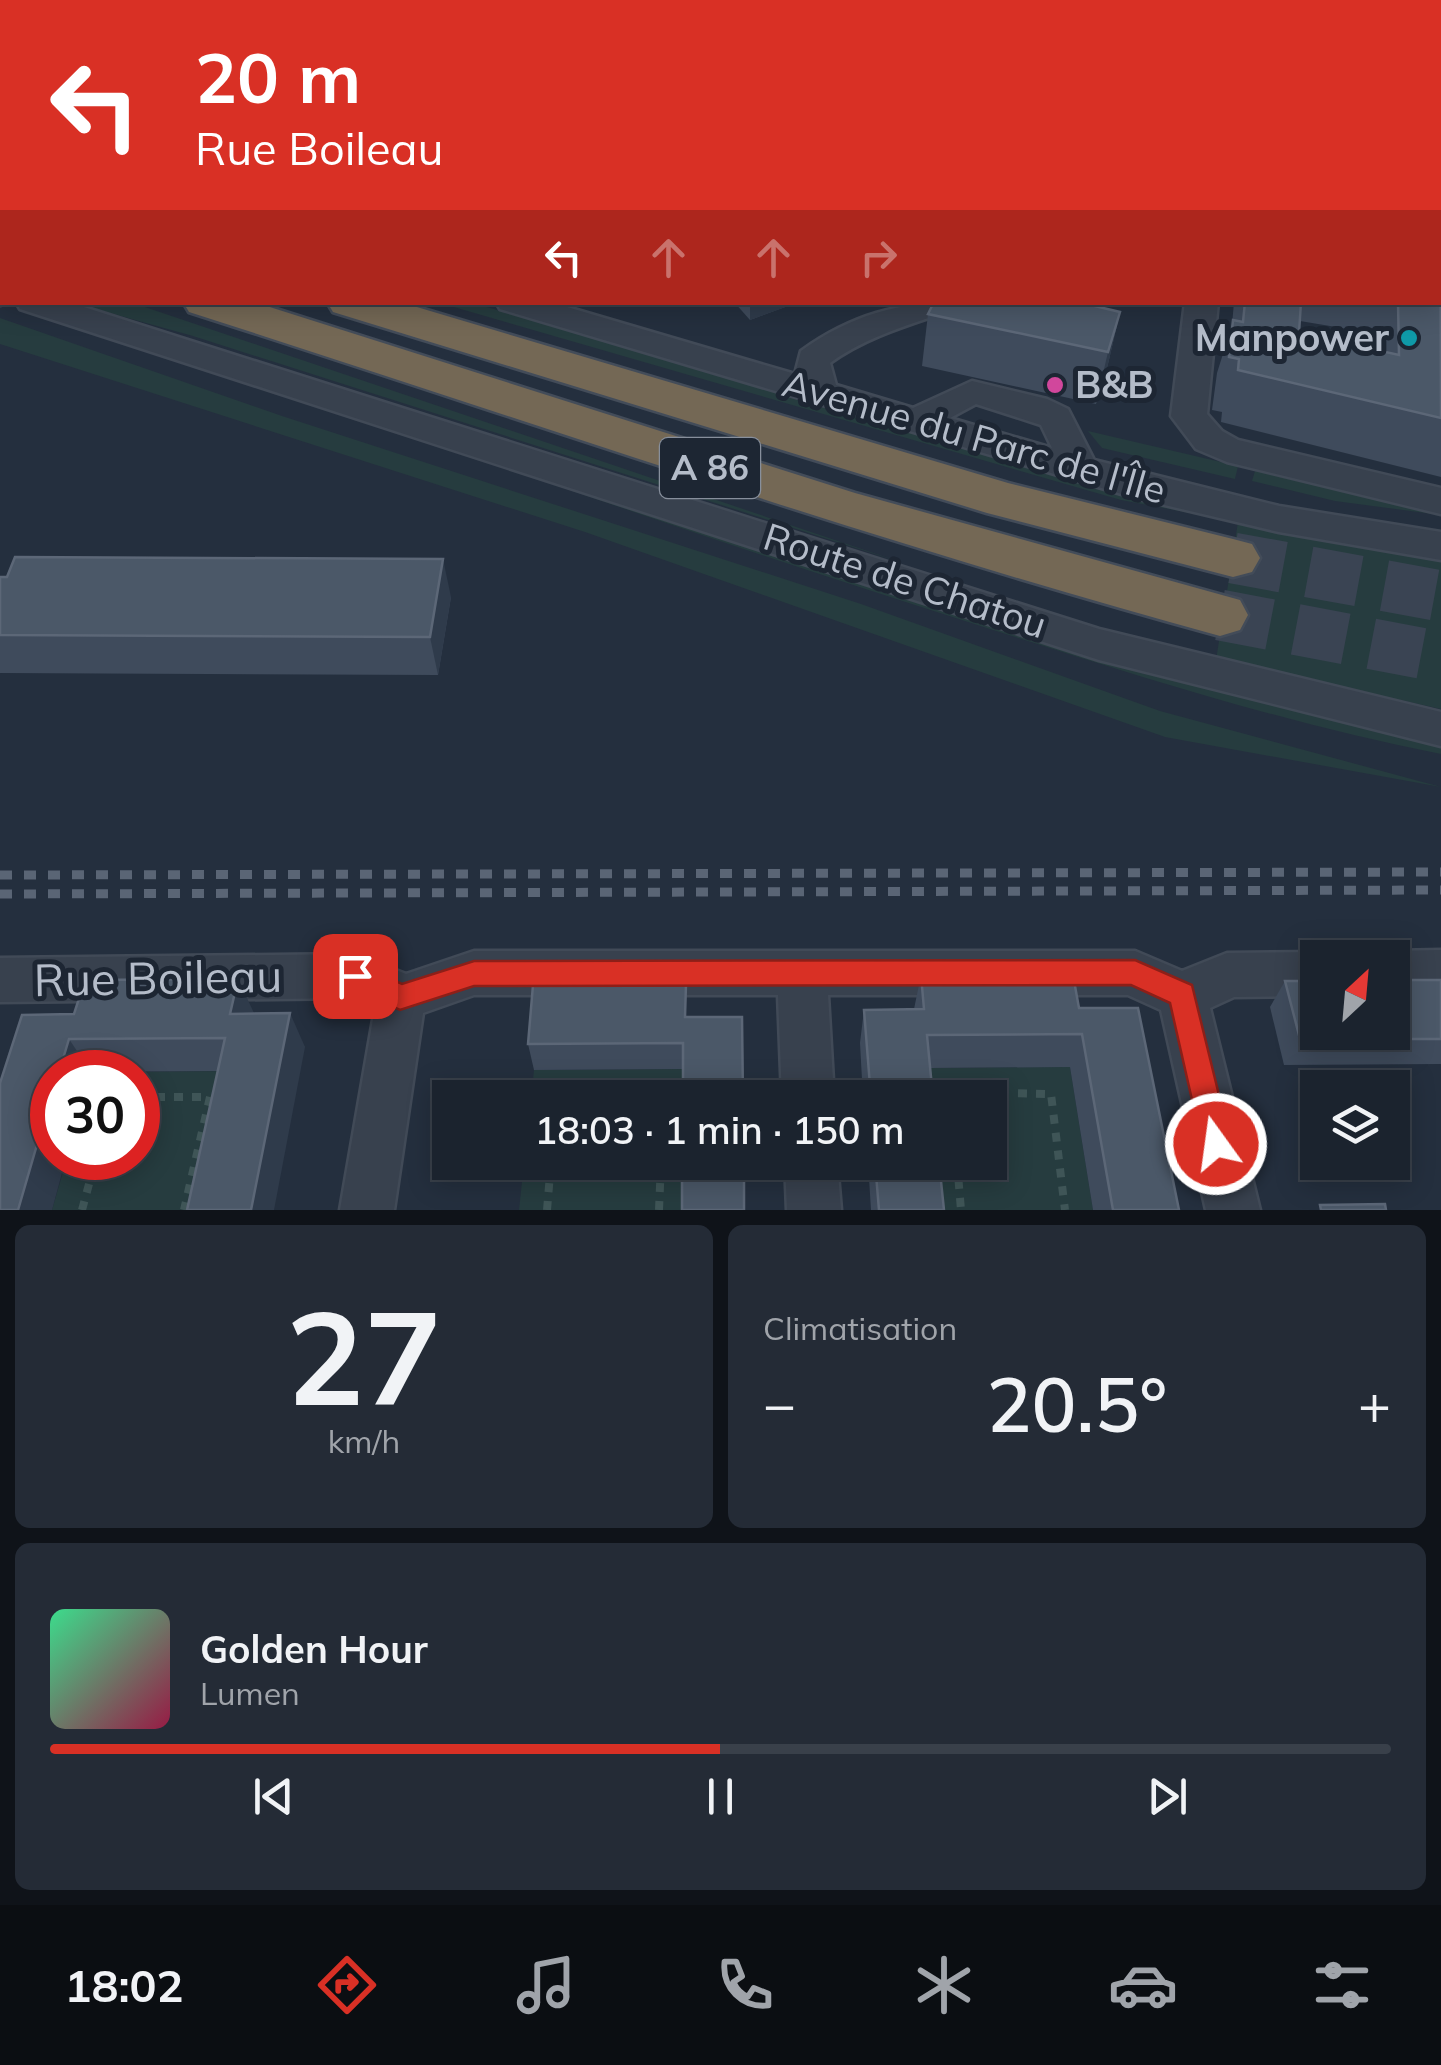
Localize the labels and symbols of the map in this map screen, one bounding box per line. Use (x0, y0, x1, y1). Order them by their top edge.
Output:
place label: Manpower (1195, 313, 1389, 361)
marker: Manpower (1398, 327, 1420, 349)
street label: Avenue du Parc de l'Île (777, 358, 1171, 514)
place label: B&B (1075, 360, 1154, 408)
marker: B&B (1044, 374, 1066, 396)
road number: A 86 (660, 438, 760, 498)
street label: Route de Chatou (758, 512, 1053, 648)
pin (313, 934, 398, 1019)
north arrow (1300, 940, 1410, 1050)
street label: Rue Boileau (33, 947, 283, 1007)
speed limit sign: 30 (30, 1050, 160, 1180)
position arrow (1164, 1092, 1268, 1196)

